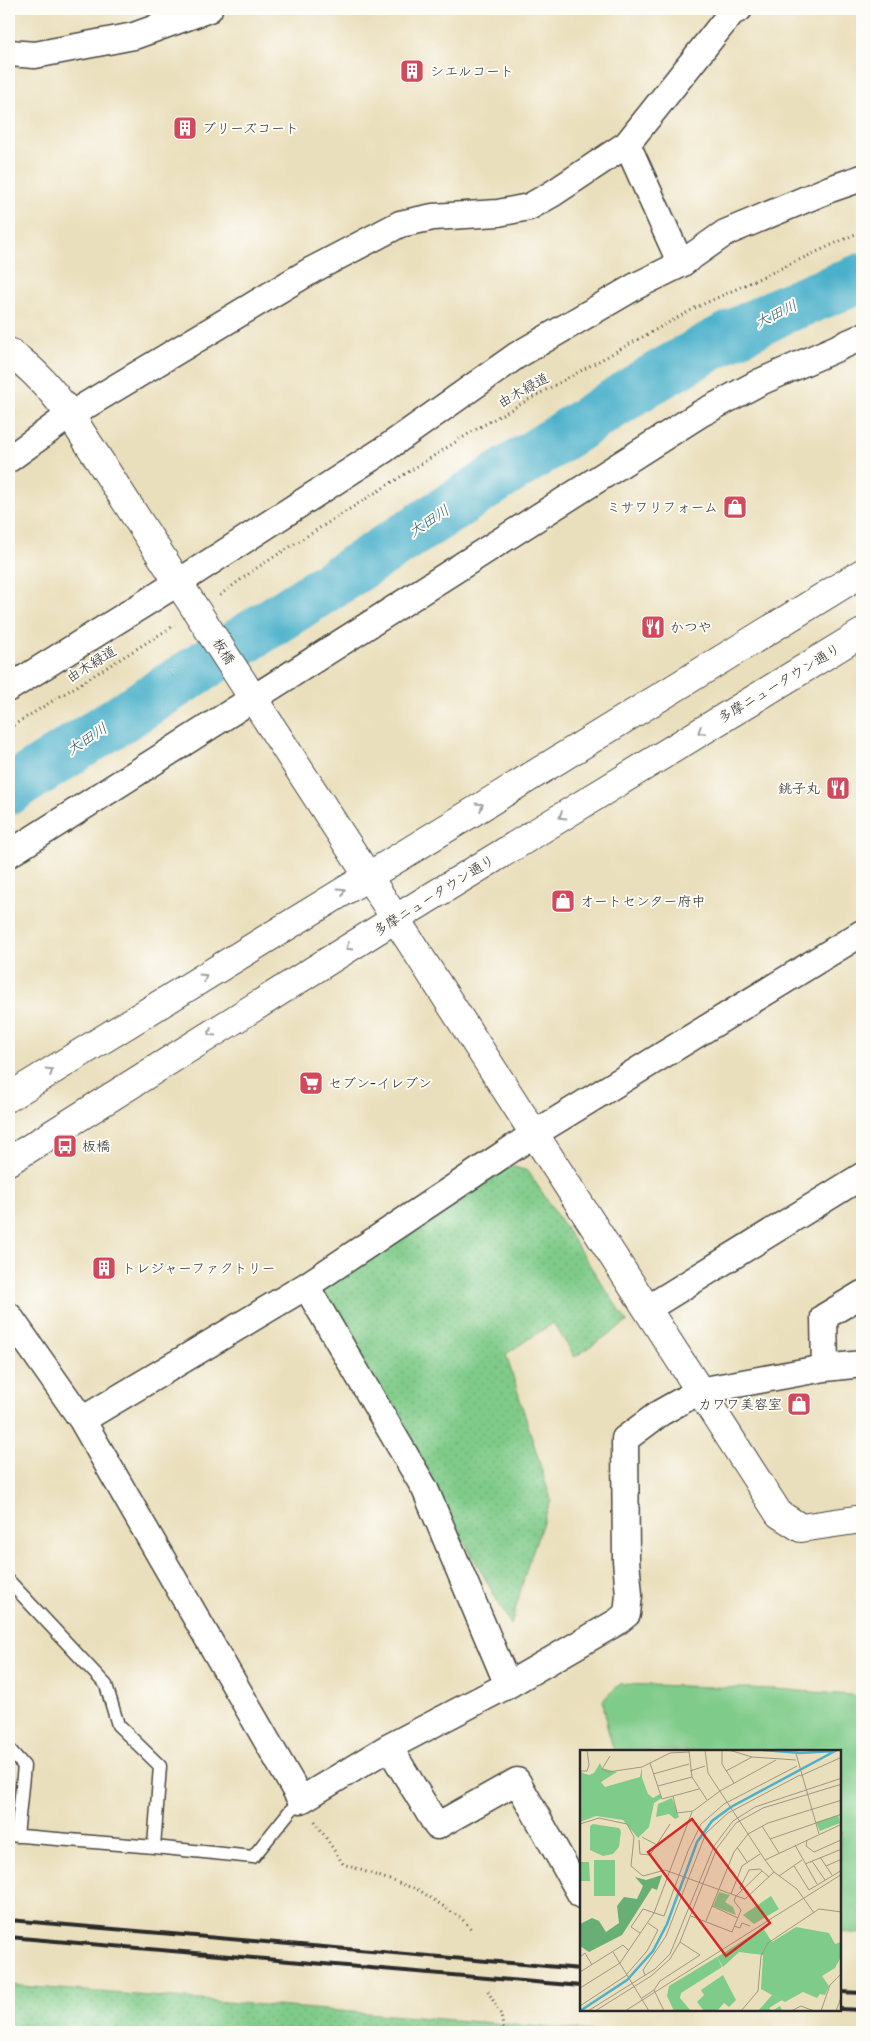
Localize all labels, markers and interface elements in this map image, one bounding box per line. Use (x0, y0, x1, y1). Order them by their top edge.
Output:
building icon: シエルコート (399, 58, 425, 84)
place label: シエルコート (430, 63, 514, 80)
building icon: ブリーズコート (172, 115, 198, 141)
place label: ブリーズコート (202, 120, 299, 137)
water label: 大田川 (752, 296, 801, 333)
street label: 由木緑道 (495, 369, 552, 411)
shop icon: ミサワリフォーム (722, 494, 748, 520)
place label: ミサワリフォーム (607, 499, 718, 516)
water label: 大田川 (405, 501, 453, 542)
restaurant icon: かつや (640, 614, 666, 640)
place label: かつや (670, 619, 712, 636)
street label: 板橋 (209, 635, 238, 668)
street label: 多摩ニュータウン通り (715, 640, 844, 727)
street label: 由木緑道 (63, 642, 120, 686)
water label: 大田川 (63, 719, 111, 760)
one-way arrow (697, 725, 706, 734)
restaurant icon: 銚子丸 (825, 775, 851, 801)
place label: 銚子丸 (778, 780, 820, 797)
one-way arrow (475, 803, 484, 813)
one-way arrow (559, 810, 568, 820)
street label: 多摩ニュータウン通り (371, 851, 498, 940)
one-way arrow (336, 888, 345, 898)
shop icon: オートセンター府中 (550, 888, 576, 914)
place label: オートセンター府中 (580, 893, 705, 910)
one-way arrow (346, 941, 355, 951)
one-way arrow (198, 973, 207, 983)
one-way arrow (208, 1026, 217, 1036)
one-way arrow (45, 1068, 54, 1077)
supermarket icon: セブン-イレブン (298, 1070, 324, 1096)
place label: セブン-イレブン (328, 1075, 432, 1092)
bus stop icon: 板橋 (52, 1133, 78, 1159)
place label: 板橋 (82, 1138, 110, 1155)
building icon: トレジャーファクトリー (91, 1255, 117, 1281)
place label: トレジャーファクトリー (122, 1260, 275, 1277)
shop icon: カワワ美容室 (786, 1391, 812, 1417)
place label: カワワ美容室 (698, 1396, 782, 1413)
inset map (580, 1750, 841, 2011)

